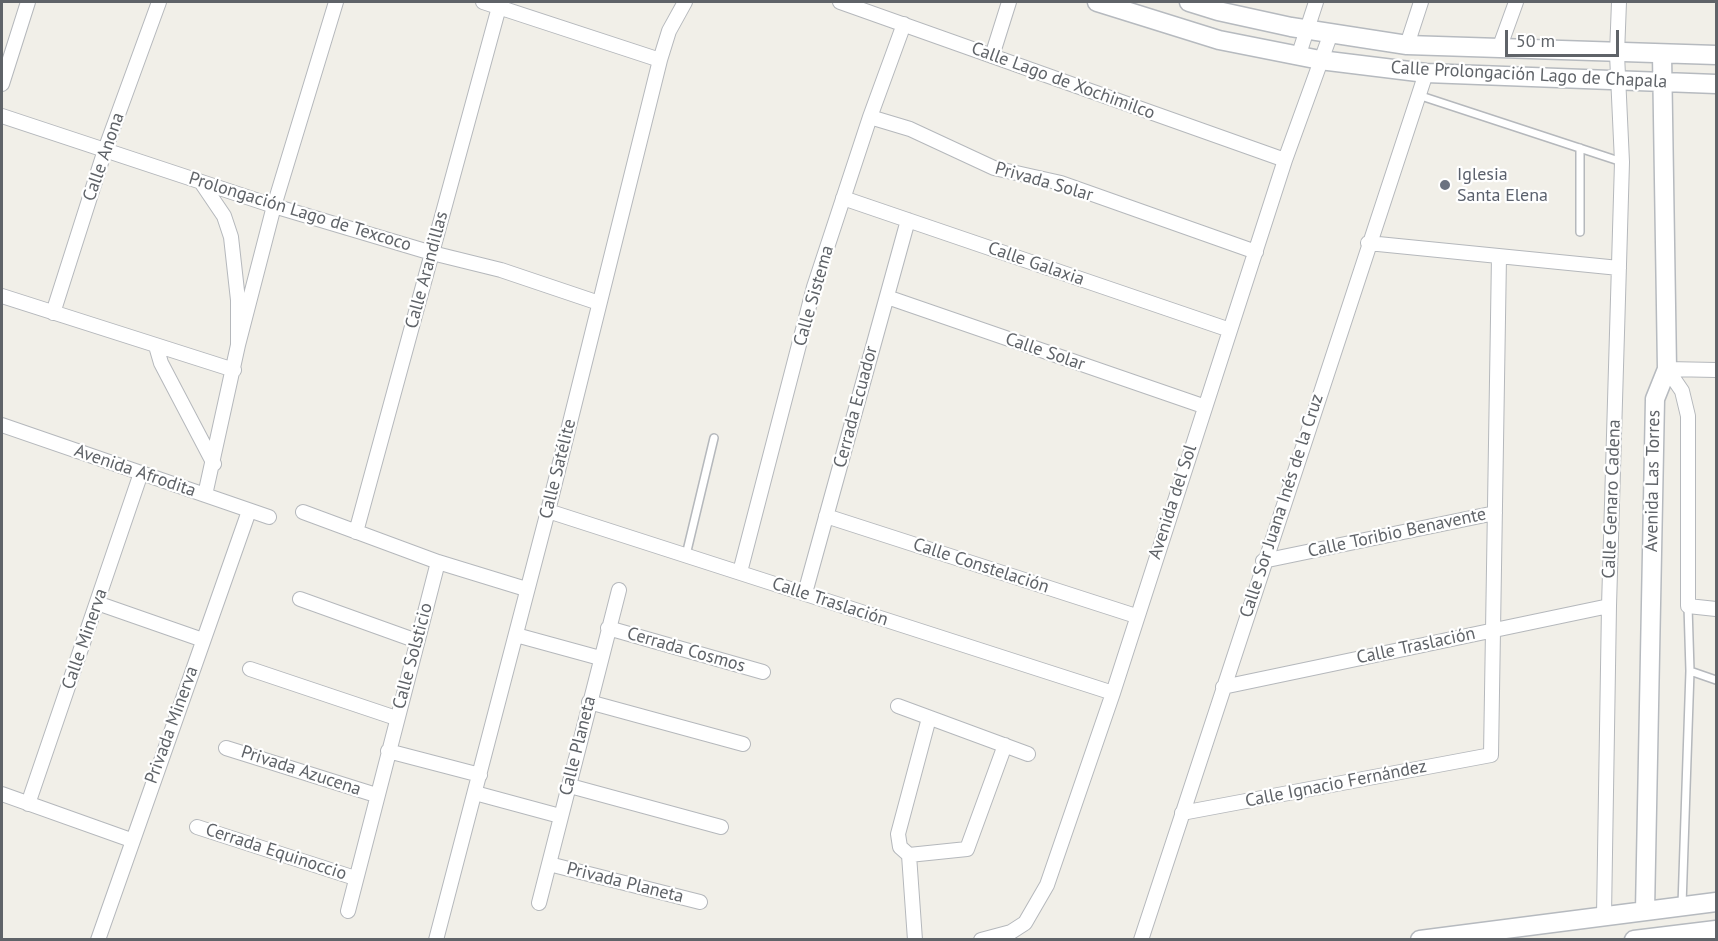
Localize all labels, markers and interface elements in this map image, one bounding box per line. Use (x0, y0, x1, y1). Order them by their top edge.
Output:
scale bar (1508, 18, 1622, 56)
text: 50 m (1516, 29, 1555, 52)
street label: Calle Lago de Xochimilco (968, 38, 1158, 124)
street label: Calle Prolongación Lago de Chapala (1390, 57, 1668, 93)
street label: Calle Anona (79, 110, 129, 204)
street label: Privada Solar (993, 158, 1095, 206)
place label: Iglesia Santa Elena (1457, 164, 1548, 207)
street label: Prolongación Lago de Texcoco (186, 168, 414, 256)
marker: Iglesia Santa Elena (1438, 178, 1452, 192)
street label: Calle Arandillas (401, 209, 453, 331)
street label: Calle Galaxia (985, 237, 1087, 291)
street label: Calle Sistema (789, 243, 839, 349)
street label: Calle Solar (1002, 328, 1088, 376)
street label: Cerrada Ecuador (829, 344, 883, 470)
street label: Calle Sor Juana Inés de la Cruz (1236, 391, 1328, 621)
street label: Avenida Las Torres (1641, 410, 1665, 552)
street label: Calle Satélite (535, 417, 581, 521)
street label: Calle Genaro Cadena (1598, 419, 1626, 579)
street label: Avenida Afrodita (71, 440, 199, 502)
street label: Avenida del Sol (1144, 442, 1202, 562)
street label: Calle Toribio Benavente (1306, 504, 1488, 562)
street label: Calle Constelación (910, 534, 1052, 598)
street label: Calle Traslación (769, 573, 891, 631)
street label: Calle Minerva (58, 586, 112, 692)
street label: Calle Solsticio (388, 601, 438, 711)
street label: Cerrada Cosmos (624, 623, 748, 677)
street label: Calle Traslación (1355, 623, 1477, 669)
street label: Privada Minerva (141, 663, 203, 787)
street label: Calle Planeta (555, 694, 601, 798)
street label: Privada Azucena (238, 741, 364, 801)
street label: Calle Ignacio Fernández (1243, 756, 1429, 812)
street label: Cerrada Equinoccio (203, 819, 349, 885)
street label: Privada Planeta (564, 858, 686, 908)

